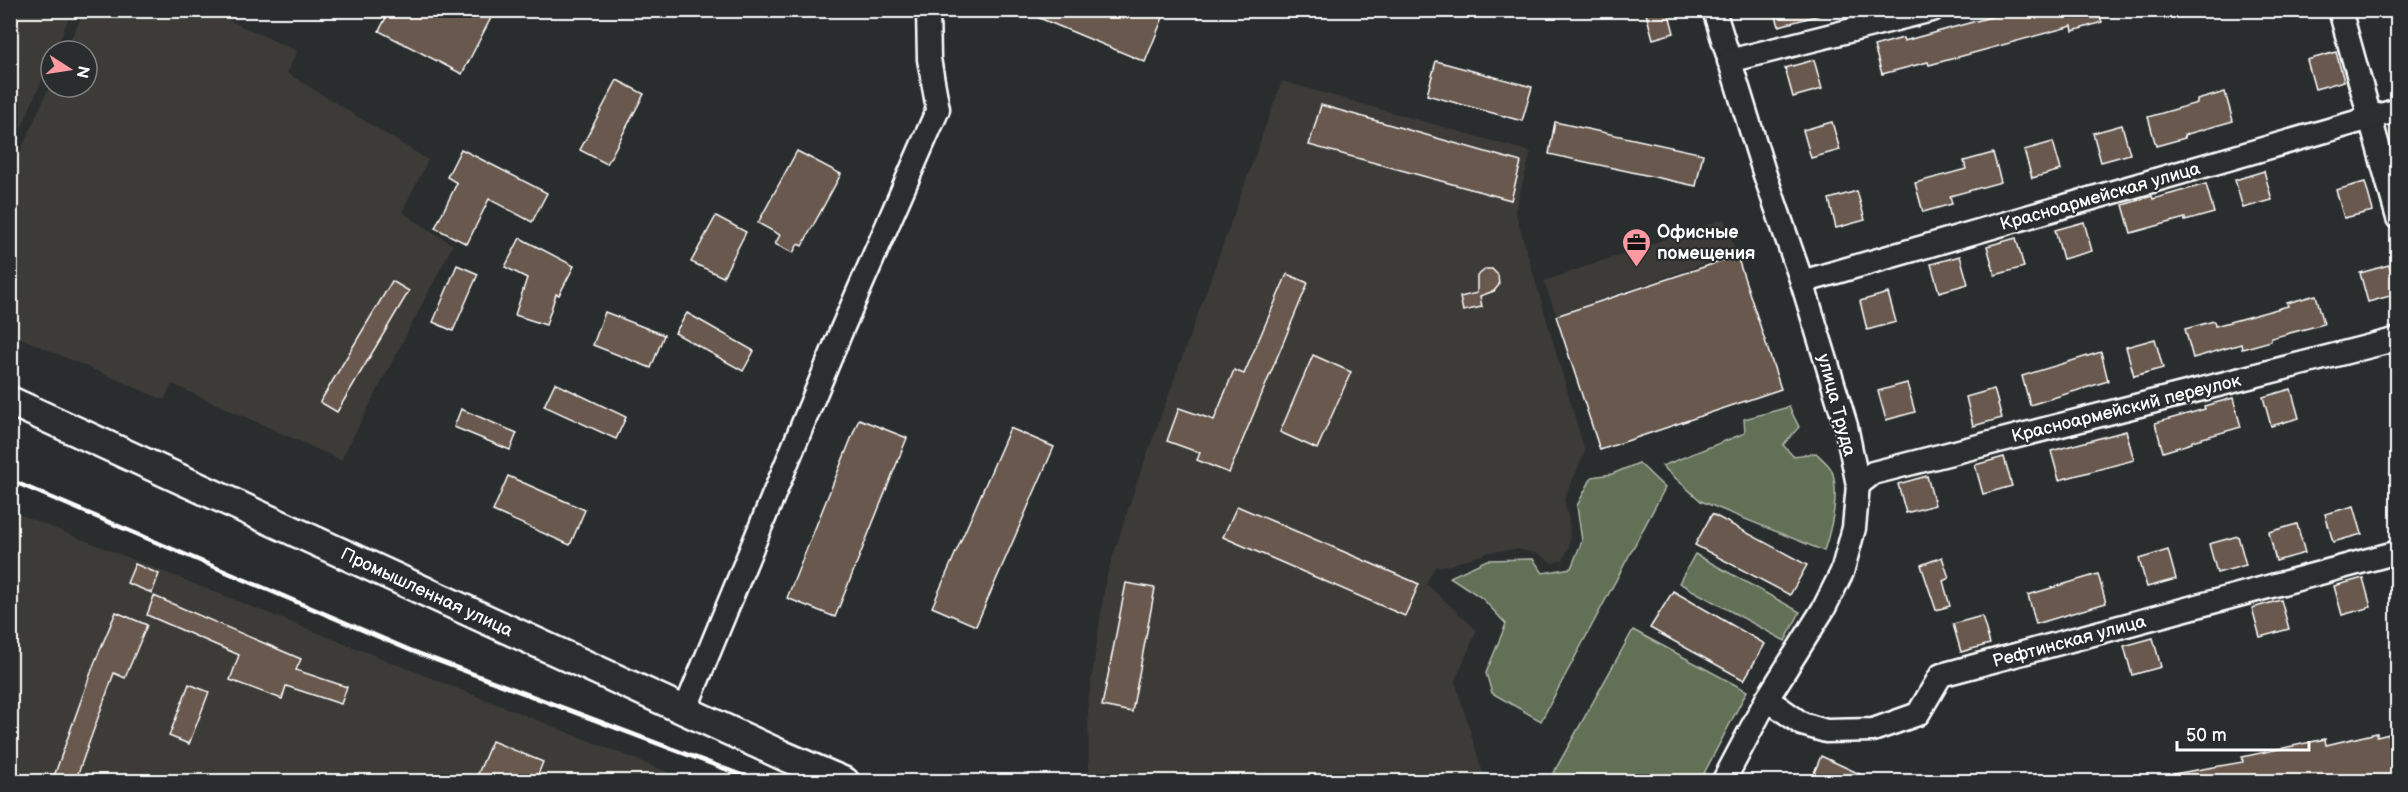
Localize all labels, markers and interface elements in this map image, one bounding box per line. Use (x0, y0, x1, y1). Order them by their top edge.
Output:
north arrow (39, 39, 99, 99)
text: N (72, 64, 93, 80)
street label: Красноармейская улица (1998, 158, 2203, 235)
place label: Офисные помещения (1657, 222, 1755, 264)
office icon: Офисные помещения (1620, 226, 1652, 268)
street label: улица Труда (1813, 352, 1860, 459)
street label: Красноармейский переулок (2009, 370, 2243, 447)
street label: Промышленная улица (337, 543, 517, 642)
street label: Рефтинская улица (1990, 611, 2149, 672)
scale bar (2177, 714, 2309, 752)
text: 50 m (2186, 725, 2227, 746)

